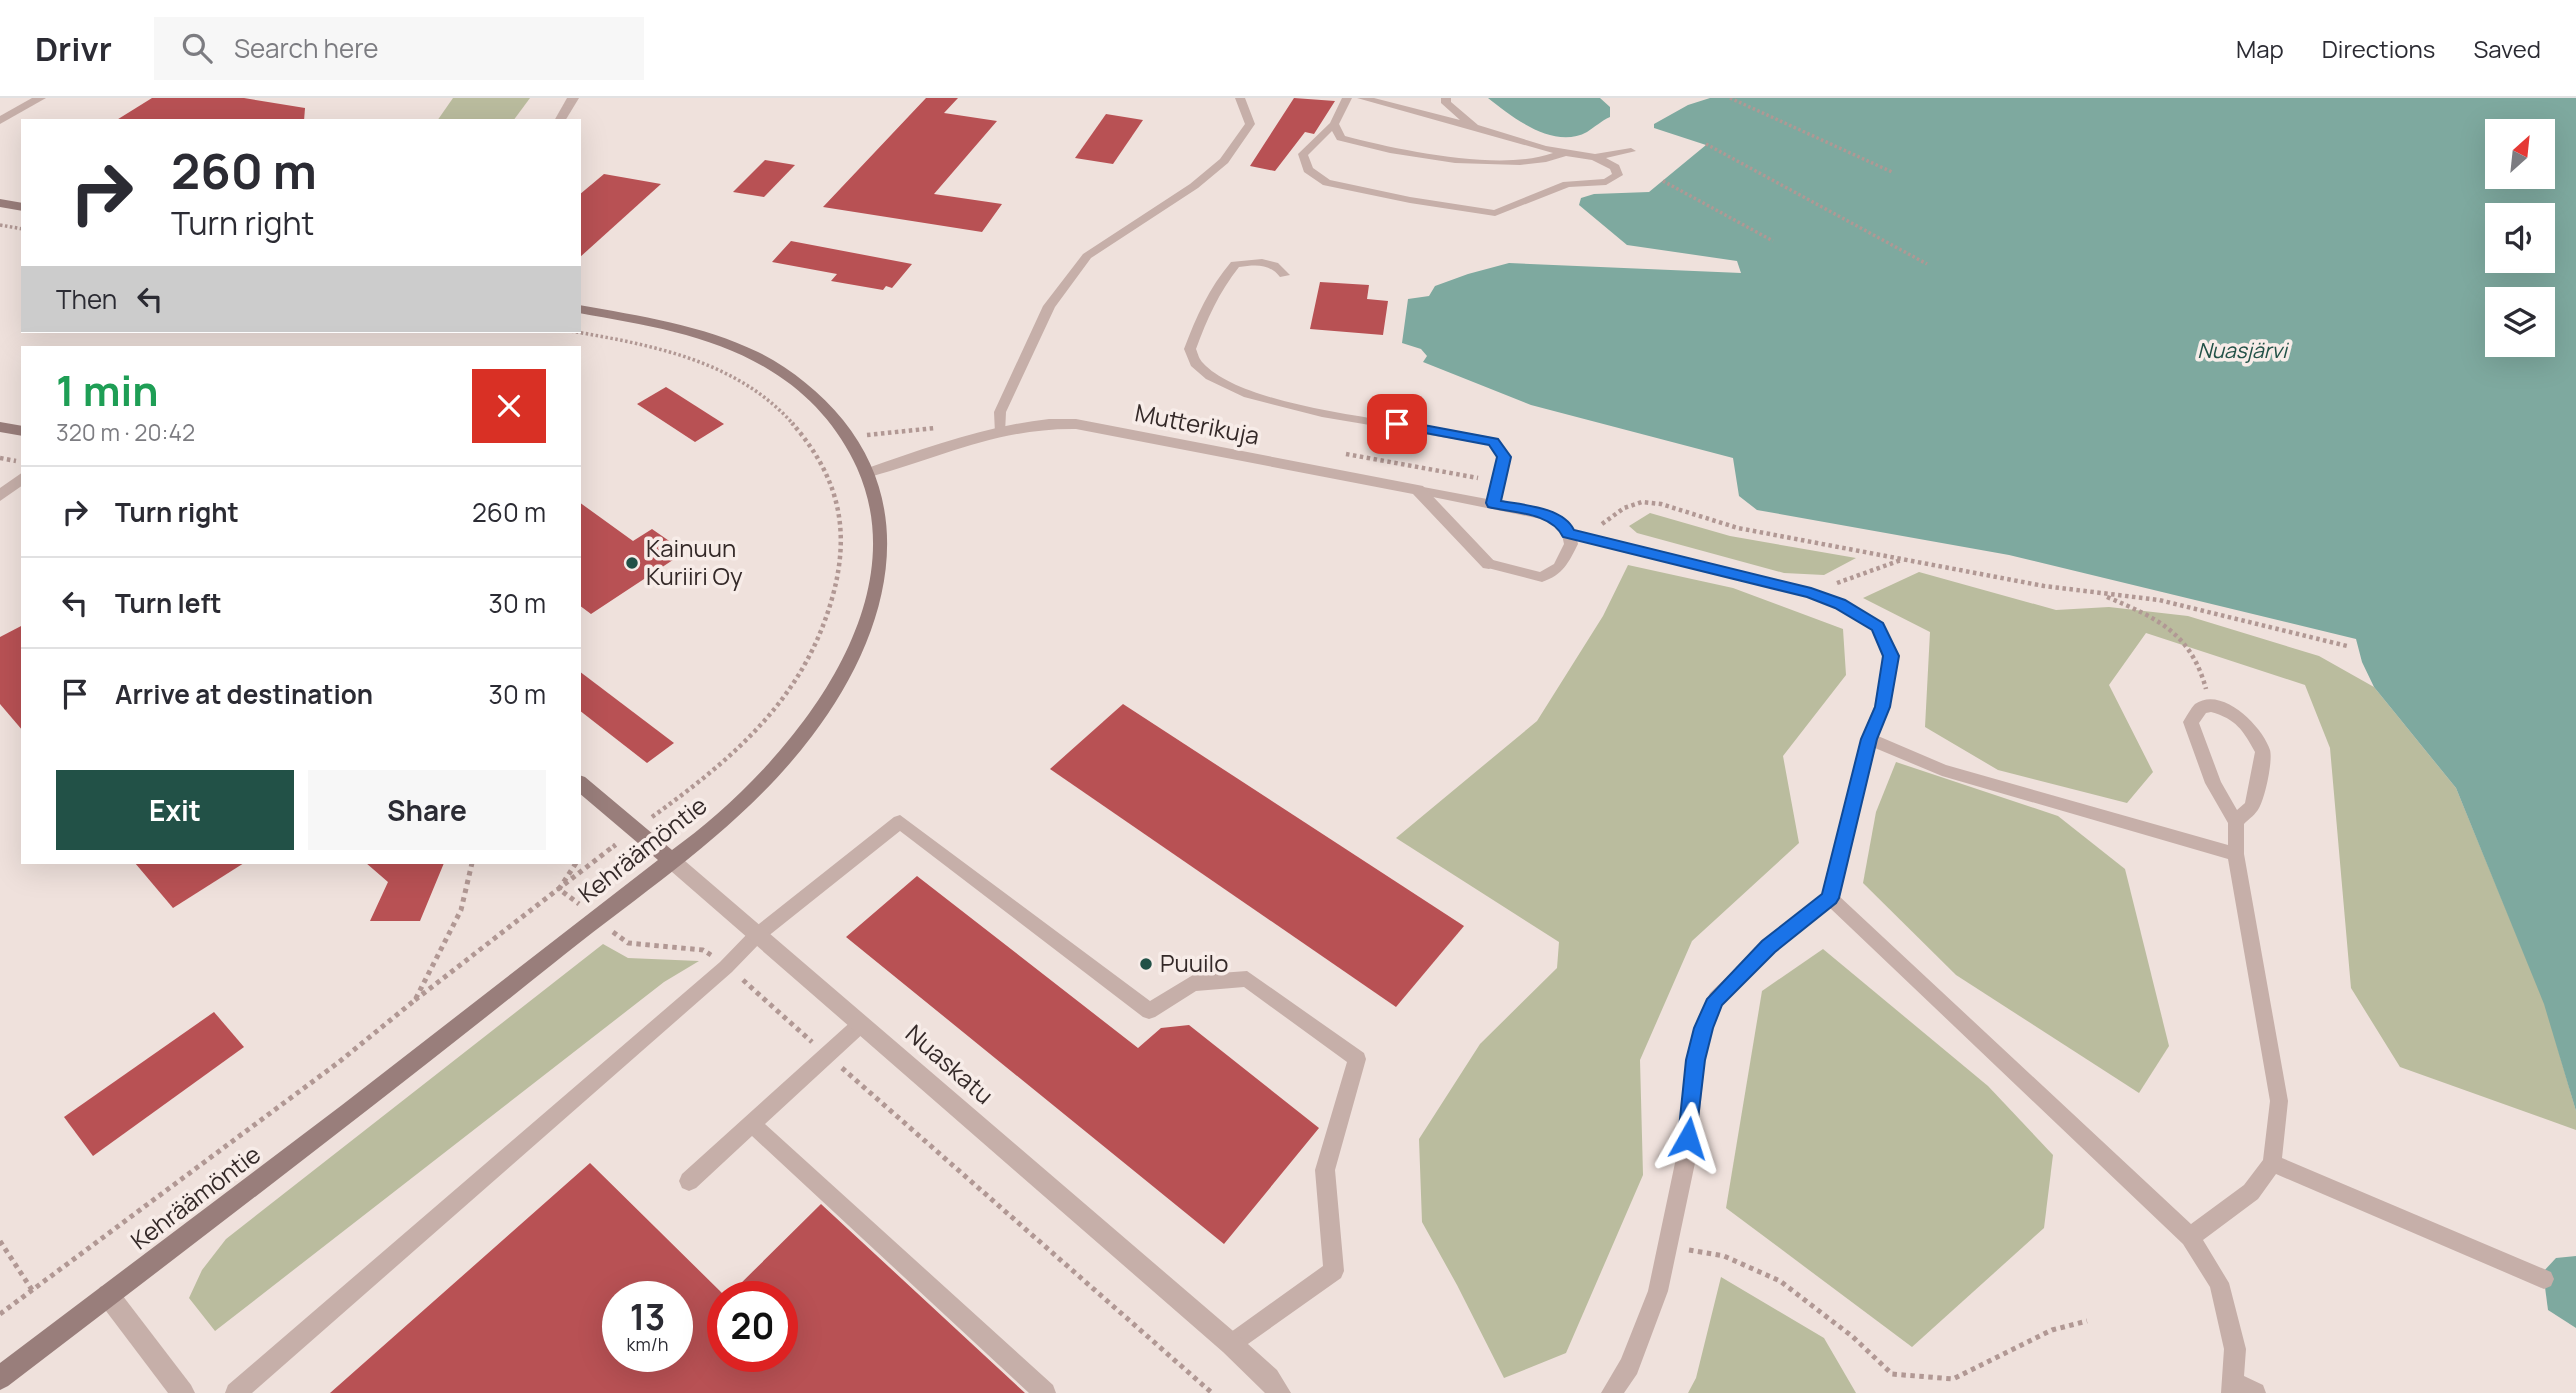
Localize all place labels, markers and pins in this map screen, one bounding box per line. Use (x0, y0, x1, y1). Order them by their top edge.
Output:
pin (1367, 394, 1427, 454)
place label: Kainuun Kuriiri Oy (646, 531, 743, 592)
marker: Kainuun Kuriiri Oy (624, 555, 640, 571)
place label: Puuilo (1160, 946, 1228, 979)
marker: Puuilo (1138, 956, 1154, 972)

